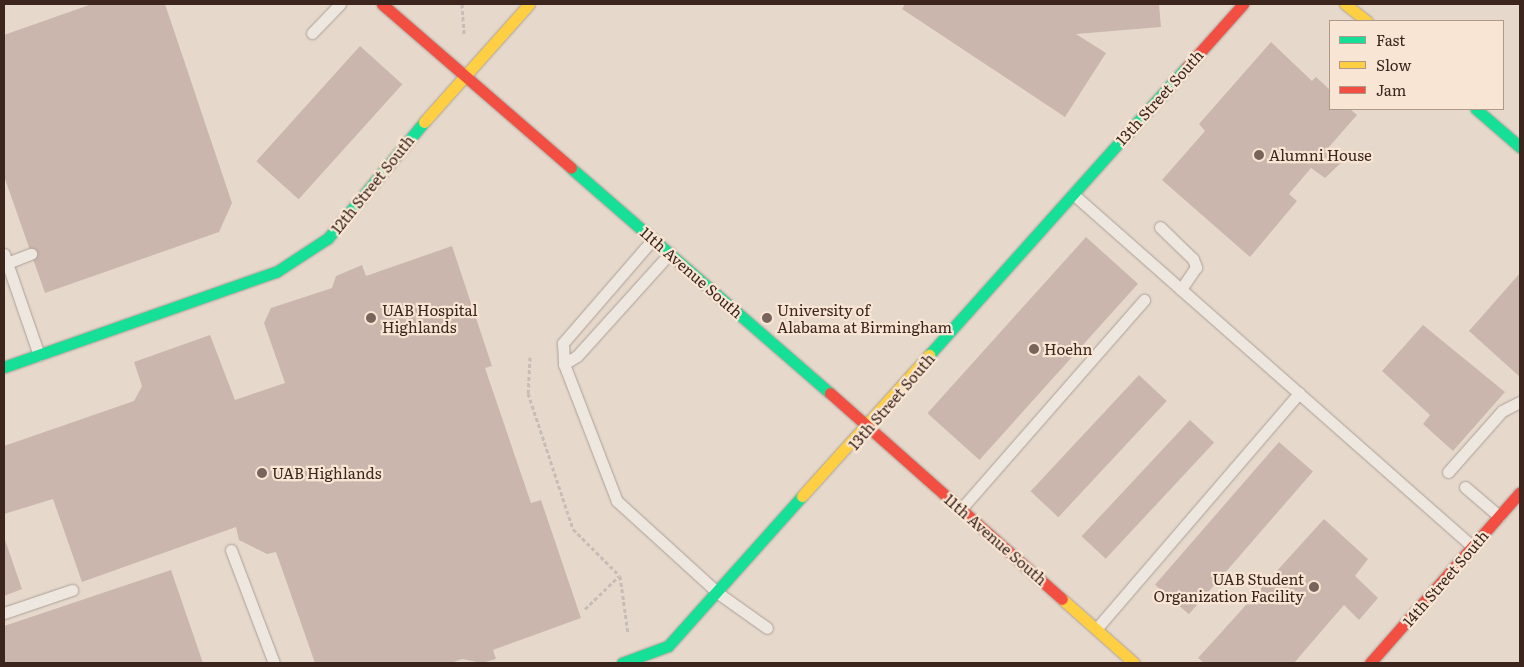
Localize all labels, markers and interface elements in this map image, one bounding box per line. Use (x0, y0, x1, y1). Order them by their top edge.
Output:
legend (1329, 20, 1504, 110)
text: Fast (1376, 28, 1405, 51)
street label: 13th Street South (1112, 46, 1206, 148)
text: Slow (1376, 53, 1411, 76)
text: Jam (1376, 78, 1406, 101)
street label: 12th Street South (327, 131, 417, 237)
place label: Alumni House (1269, 146, 1372, 164)
marker: Alumni House (1253, 149, 1265, 161)
street label: 11th Avenue South (637, 223, 747, 321)
place label: UAB Hospital Highlands (382, 300, 478, 335)
place label: University of Alabama at Birmingham (777, 300, 952, 335)
marker: UAB Hospital Highlands (364, 311, 378, 325)
marker: University of Alabama at Birmingham (761, 312, 773, 324)
place label: Hoehn (1044, 340, 1092, 358)
marker: Hoehn (1028, 343, 1040, 355)
street label: 13th Street South (844, 349, 938, 453)
place label: UAB Highlands (272, 464, 381, 482)
marker: UAB Highlands (256, 467, 268, 479)
street label: 11th Avenue South (941, 490, 1051, 588)
street label: 14th Street South (1398, 526, 1492, 630)
place label: UAB Student Organization Facility (1154, 569, 1304, 604)
marker: UAB Student Organization Facility (1308, 581, 1320, 593)

